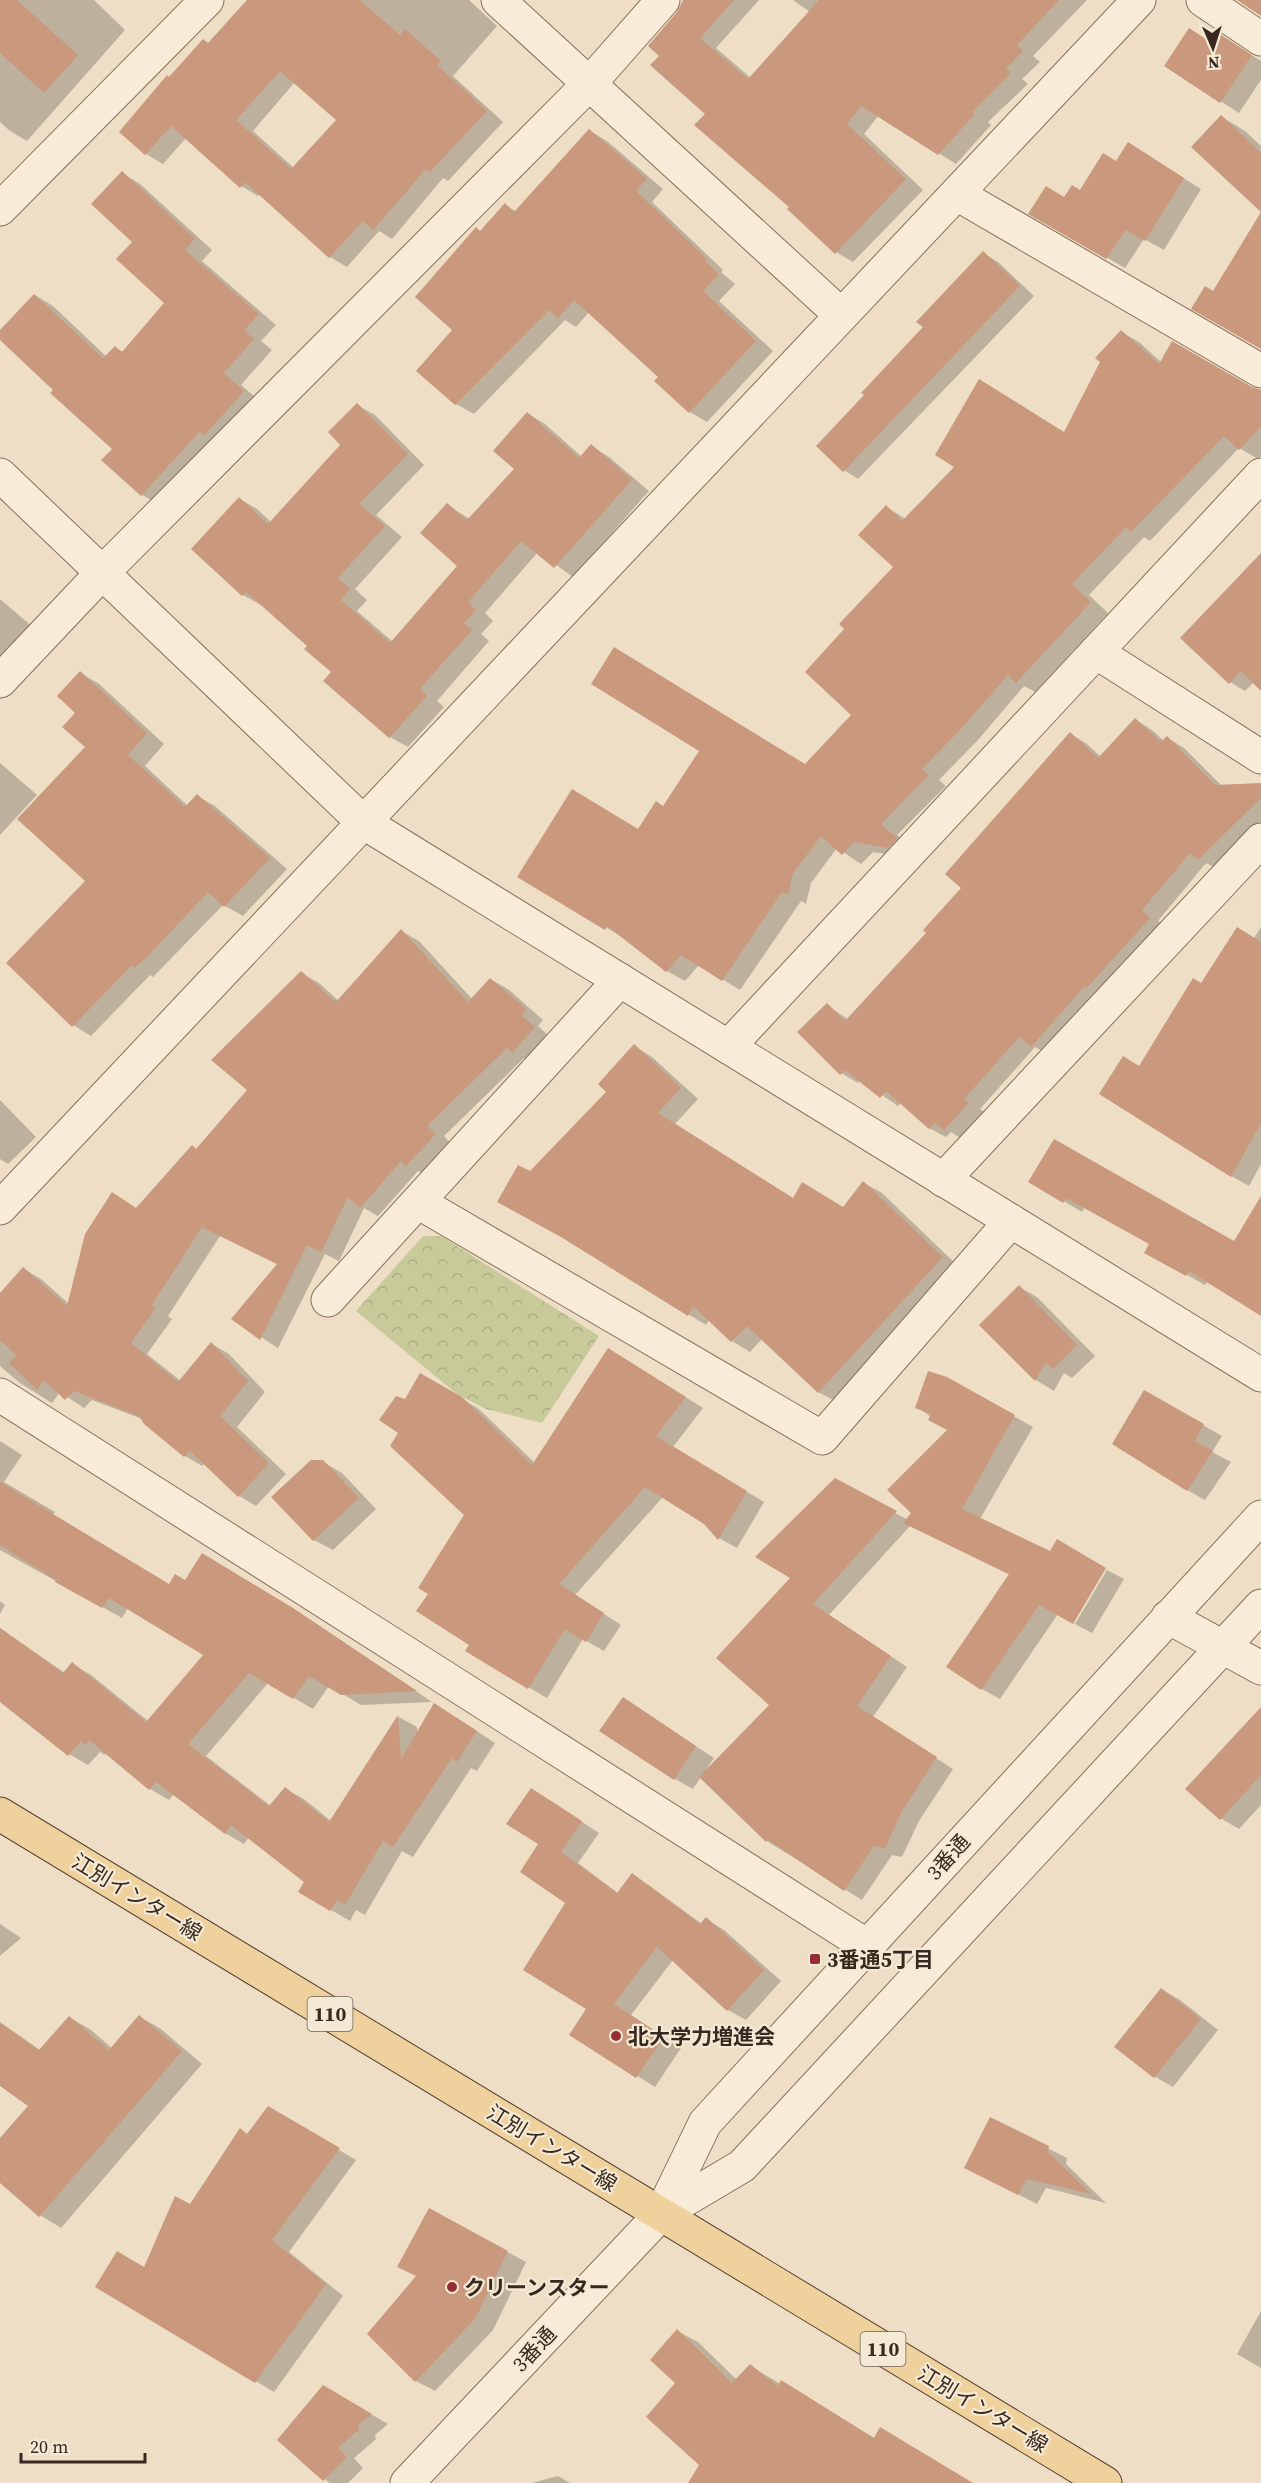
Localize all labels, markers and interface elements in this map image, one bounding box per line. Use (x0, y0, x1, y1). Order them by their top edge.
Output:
north arrow (1183, 18, 1243, 78)
text: N (1207, 52, 1220, 74)
street label: 3番通 (920, 1828, 976, 1886)
street label: 江別インター線 (67, 1847, 207, 1947)
place label: 3番通5丁目 (827, 1945, 934, 1974)
marker: 3番通5丁目 (808, 1952, 822, 1966)
road number: 110 (308, 1997, 352, 2031)
place label: 北大学力増進会 (628, 2022, 775, 2051)
marker: 北大学力増進会 (609, 2029, 623, 2043)
street label: 江別インター線 (482, 2098, 622, 2198)
place label: クリーンスター (464, 2273, 610, 2302)
marker: クリーンスター (445, 2280, 459, 2294)
street label: 3番通 (505, 2320, 563, 2378)
road number: 110 (860, 2332, 906, 2366)
street label: 江別インター線 (913, 2359, 1053, 2459)
scale bar (21, 2426, 146, 2464)
text: 20 m (30, 2434, 68, 2459)

